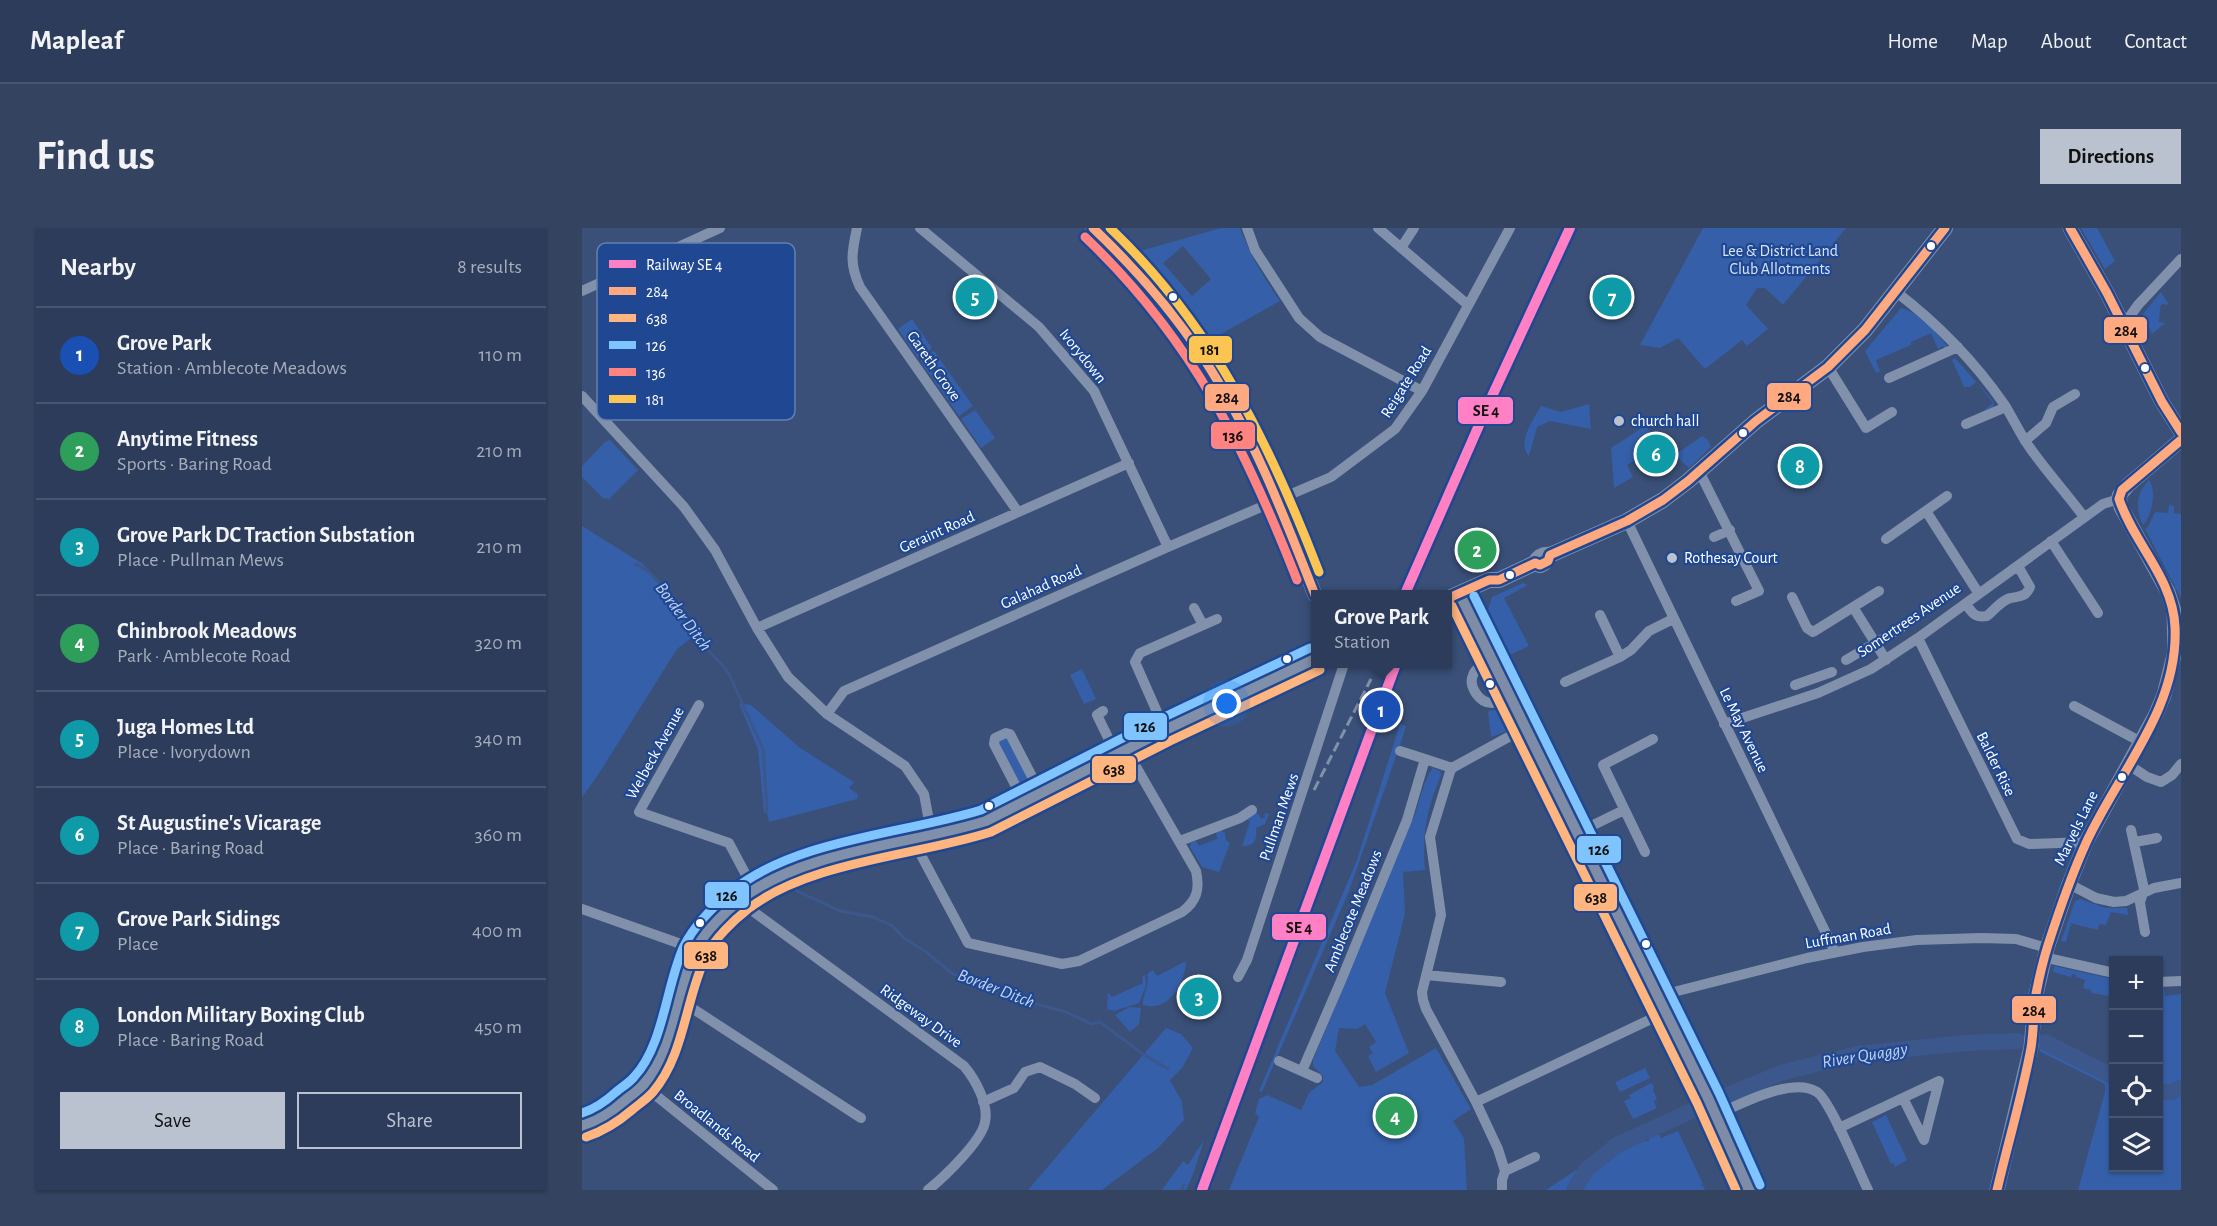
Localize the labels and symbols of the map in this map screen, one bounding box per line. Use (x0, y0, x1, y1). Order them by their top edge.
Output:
unlabelled marker (1925, 240, 1937, 252)
legend (597, 243, 795, 420)
park label: Lee & District Land Club Allotments (1722, 243, 1838, 277)
text: Railway SE 4 (646, 257, 723, 274)
pin: 5 (956, 274, 994, 320)
pin: 7 (1592, 274, 1632, 320)
text: 284 (646, 284, 669, 300)
unlabelled marker (1167, 291, 1179, 303)
text: 638 (646, 311, 668, 327)
line badge: 284 (2103, 316, 2148, 344)
text: 284 (2114, 323, 2138, 339)
street label: Ivorydown (1056, 326, 1110, 387)
street label: Gareth Grove (904, 328, 964, 404)
line badge: 181 (1188, 335, 1233, 364)
text: 126 (646, 338, 666, 354)
text: 181 (1200, 342, 1220, 358)
street label: Reigate Road (1378, 343, 1434, 421)
unlabelled marker (2139, 362, 2151, 374)
text: 136 (646, 365, 666, 381)
line badge: 284 (1766, 382, 1812, 411)
line badge: 284 (1204, 383, 1250, 412)
text: 284 (1777, 389, 1801, 405)
text: 284 (1215, 390, 1239, 406)
text: 181 (646, 392, 665, 408)
line badge: SE 4 (1457, 396, 1514, 425)
text: SE 4 (1473, 403, 1499, 419)
place label: church hall (1631, 413, 1699, 429)
marker: church hall (1612, 414, 1626, 428)
line badge: 136 (1210, 421, 1256, 450)
unlabelled marker (1737, 427, 1749, 439)
text: 136 (1223, 428, 1243, 444)
pin: 6 (1636, 432, 1676, 476)
pin: 8 (1780, 444, 1820, 488)
street label: Geraint Road (897, 508, 977, 556)
pin: 2 (1458, 528, 1496, 572)
place label: Rothesay Court (1684, 550, 1778, 567)
marker: Rothesay Court (1665, 551, 1679, 565)
street label: Galahad Road (998, 562, 1084, 612)
unlabelled marker (1504, 569, 1516, 581)
water label: Border Ditch (651, 579, 715, 655)
street label: Somertrees Avenue (1855, 580, 1963, 660)
unlabelled marker (1281, 653, 1293, 665)
unlabelled marker (1484, 678, 1496, 690)
street label: Le May Avenue (1716, 685, 1771, 775)
pin: 1 (1362, 688, 1400, 732)
your location (1212, 689, 1241, 718)
street label: Welbeck Avenue (623, 704, 687, 802)
line badge: 126 (1123, 712, 1168, 741)
text: 126 (1134, 719, 1156, 735)
street label: Balder Rise (1974, 729, 2018, 799)
line badge: 638 (1091, 755, 1137, 784)
text: 638 (1103, 762, 1125, 778)
street label: Pullman Mews (1257, 771, 1301, 863)
unlabelled marker (2116, 771, 2128, 783)
street label: Marvels Lane (2051, 788, 2101, 868)
unlabelled marker (983, 800, 995, 812)
line badge: 126 (1576, 835, 1622, 864)
text: 126 (1588, 842, 1610, 858)
street label: Amblecote Meadows (1321, 848, 1385, 974)
line badge: 126 (704, 881, 750, 909)
line badge: 638 (1573, 883, 1618, 912)
text: 126 (716, 888, 738, 904)
text: 638 (1585, 890, 1607, 906)
line badge: SE 4 (1271, 913, 1327, 941)
unlabelled marker (694, 917, 706, 929)
text: SE 4 (1286, 920, 1312, 936)
street label: Luffman Road (1804, 921, 1892, 951)
unlabelled marker (1640, 938, 1652, 950)
line badge: 638 (683, 941, 729, 970)
text: 638 (695, 948, 717, 964)
water label: Border Ditch (955, 966, 1037, 1012)
pin: 3 (1180, 974, 1218, 1020)
street label: Ridgeway Drive (877, 981, 965, 1052)
line badge: 284 (2011, 995, 2057, 1024)
text: 284 (2022, 1003, 2046, 1019)
water label: River Quaggy (1821, 1040, 1910, 1072)
street label: Broadlands Road (671, 1087, 763, 1165)
pin: 4 (1376, 1094, 1414, 1138)

